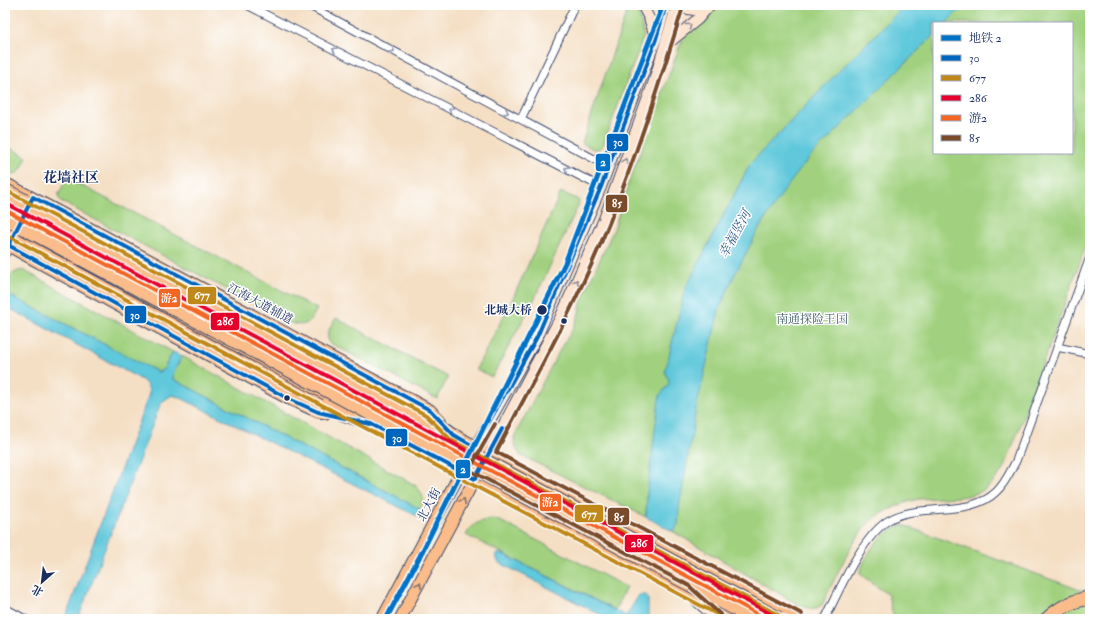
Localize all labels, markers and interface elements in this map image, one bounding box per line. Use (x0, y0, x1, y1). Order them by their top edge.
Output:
legend (933, 22, 1073, 154)
one-way arrow (685, 23, 692, 31)
text: 地铁 2 (969, 31, 1002, 46)
one-way arrow (388, 45, 395, 53)
one-way arrow (332, 47, 339, 55)
text: 30 (969, 51, 980, 66)
text: 677 (969, 71, 987, 86)
text: 286 (969, 91, 988, 106)
one-way arrow (448, 107, 455, 114)
one-way arrow (502, 107, 509, 114)
text: 游2 (969, 111, 987, 126)
text: 85 (969, 131, 981, 146)
line badge: 30 (606, 133, 629, 152)
text: 30 (613, 136, 623, 149)
line badge: 2 (595, 153, 611, 172)
text: 2 (600, 156, 606, 169)
one-way arrow (620, 158, 628, 165)
one-way arrow (563, 166, 571, 174)
district label: 花墙社区 (43, 169, 99, 186)
line badge: 85 (605, 194, 628, 213)
text: 85 (612, 197, 622, 210)
water label: 幸福竖河 (715, 206, 756, 261)
one-way arrow (571, 278, 579, 286)
street label: 江海大道辅道 (225, 280, 295, 328)
line badge: 677 (187, 286, 217, 305)
line badge: 游2 (158, 288, 181, 308)
text: 677 (194, 289, 211, 302)
text: 游2 (161, 292, 178, 305)
place label: 北城大桥 (484, 303, 532, 318)
marker: 北城大桥 (535, 303, 549, 317)
line badge: 30 (124, 305, 147, 324)
text: 30 (130, 309, 140, 322)
line badge: 286 (210, 312, 240, 331)
park label: 南通探险王国 (776, 312, 848, 327)
text: 286 (217, 315, 235, 328)
unlabelled marker (559, 316, 569, 326)
unlabelled marker (282, 393, 292, 403)
line badge: 30 (385, 428, 408, 447)
text: 30 (392, 432, 402, 445)
line badge: 2 (455, 459, 471, 479)
text: 2 (460, 463, 466, 476)
street label: 北大街 (414, 485, 445, 524)
line badge: 游2 (539, 493, 562, 512)
text: 游2 (542, 496, 559, 509)
one-way arrow (459, 498, 466, 505)
line badge: 677 (574, 504, 604, 523)
line badge: 85 (607, 507, 630, 526)
text: 677 (581, 508, 598, 521)
text: 85 (614, 511, 624, 524)
line badge: 286 (624, 534, 654, 553)
text: 286 (631, 537, 649, 550)
north arrow (22, 562, 62, 602)
one-way arrow (414, 581, 421, 589)
text: 北 (30, 582, 45, 599)

